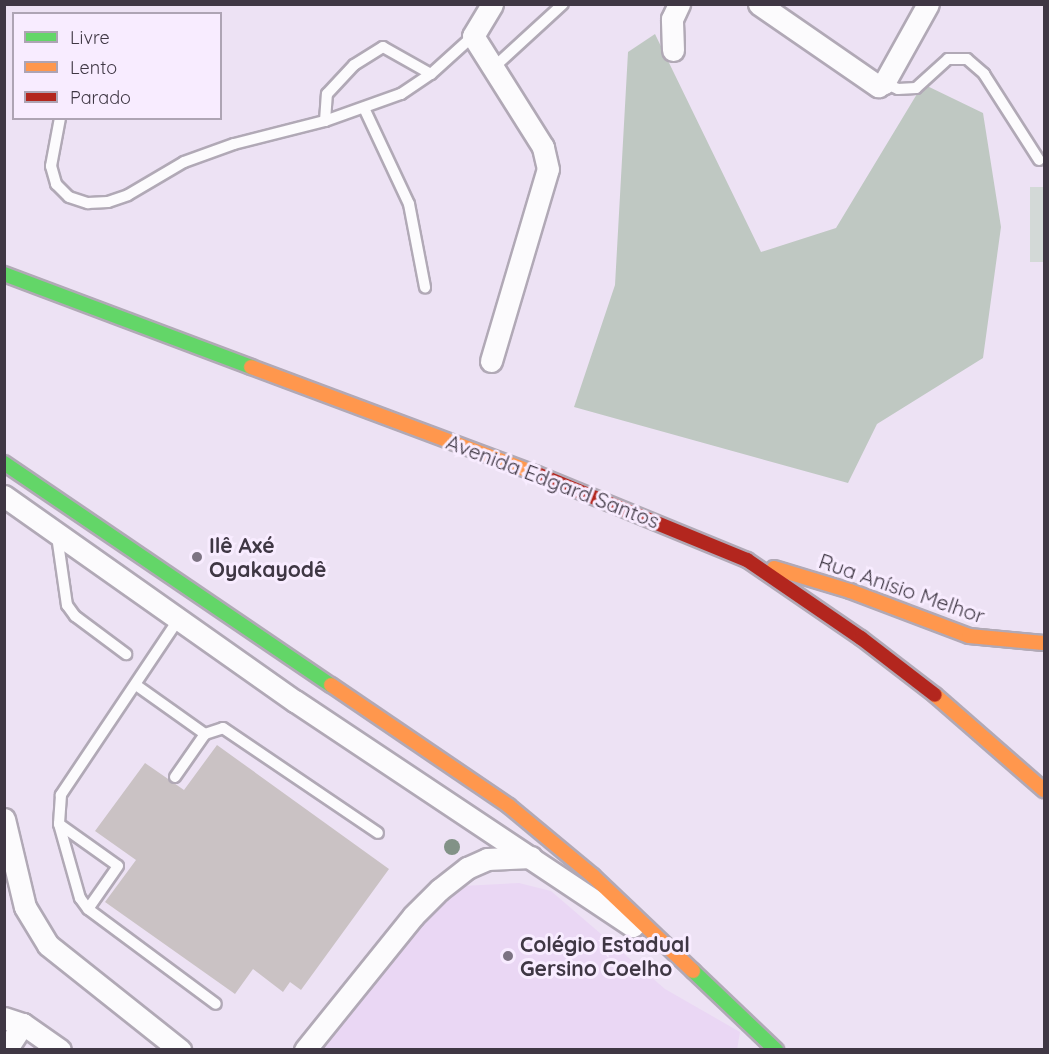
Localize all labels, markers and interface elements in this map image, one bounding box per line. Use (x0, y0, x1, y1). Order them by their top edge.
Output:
legend (12, 12, 222, 120)
text: Livre (70, 26, 110, 49)
text: Lento (70, 56, 117, 79)
text: Parado (70, 86, 131, 109)
street label: Avenida Edgard Santos (443, 429, 663, 533)
place label: Ilê Axé Oyakayodê (209, 532, 326, 582)
street label: Rua Anísio Melhor (816, 548, 988, 628)
marker: Ilê Axé Oyakayodê (190, 550, 204, 564)
place label: Colégio Estadual Gersino Coelho (520, 931, 690, 981)
marker: Colégio Estadual Gersino Coelho (501, 949, 515, 963)

